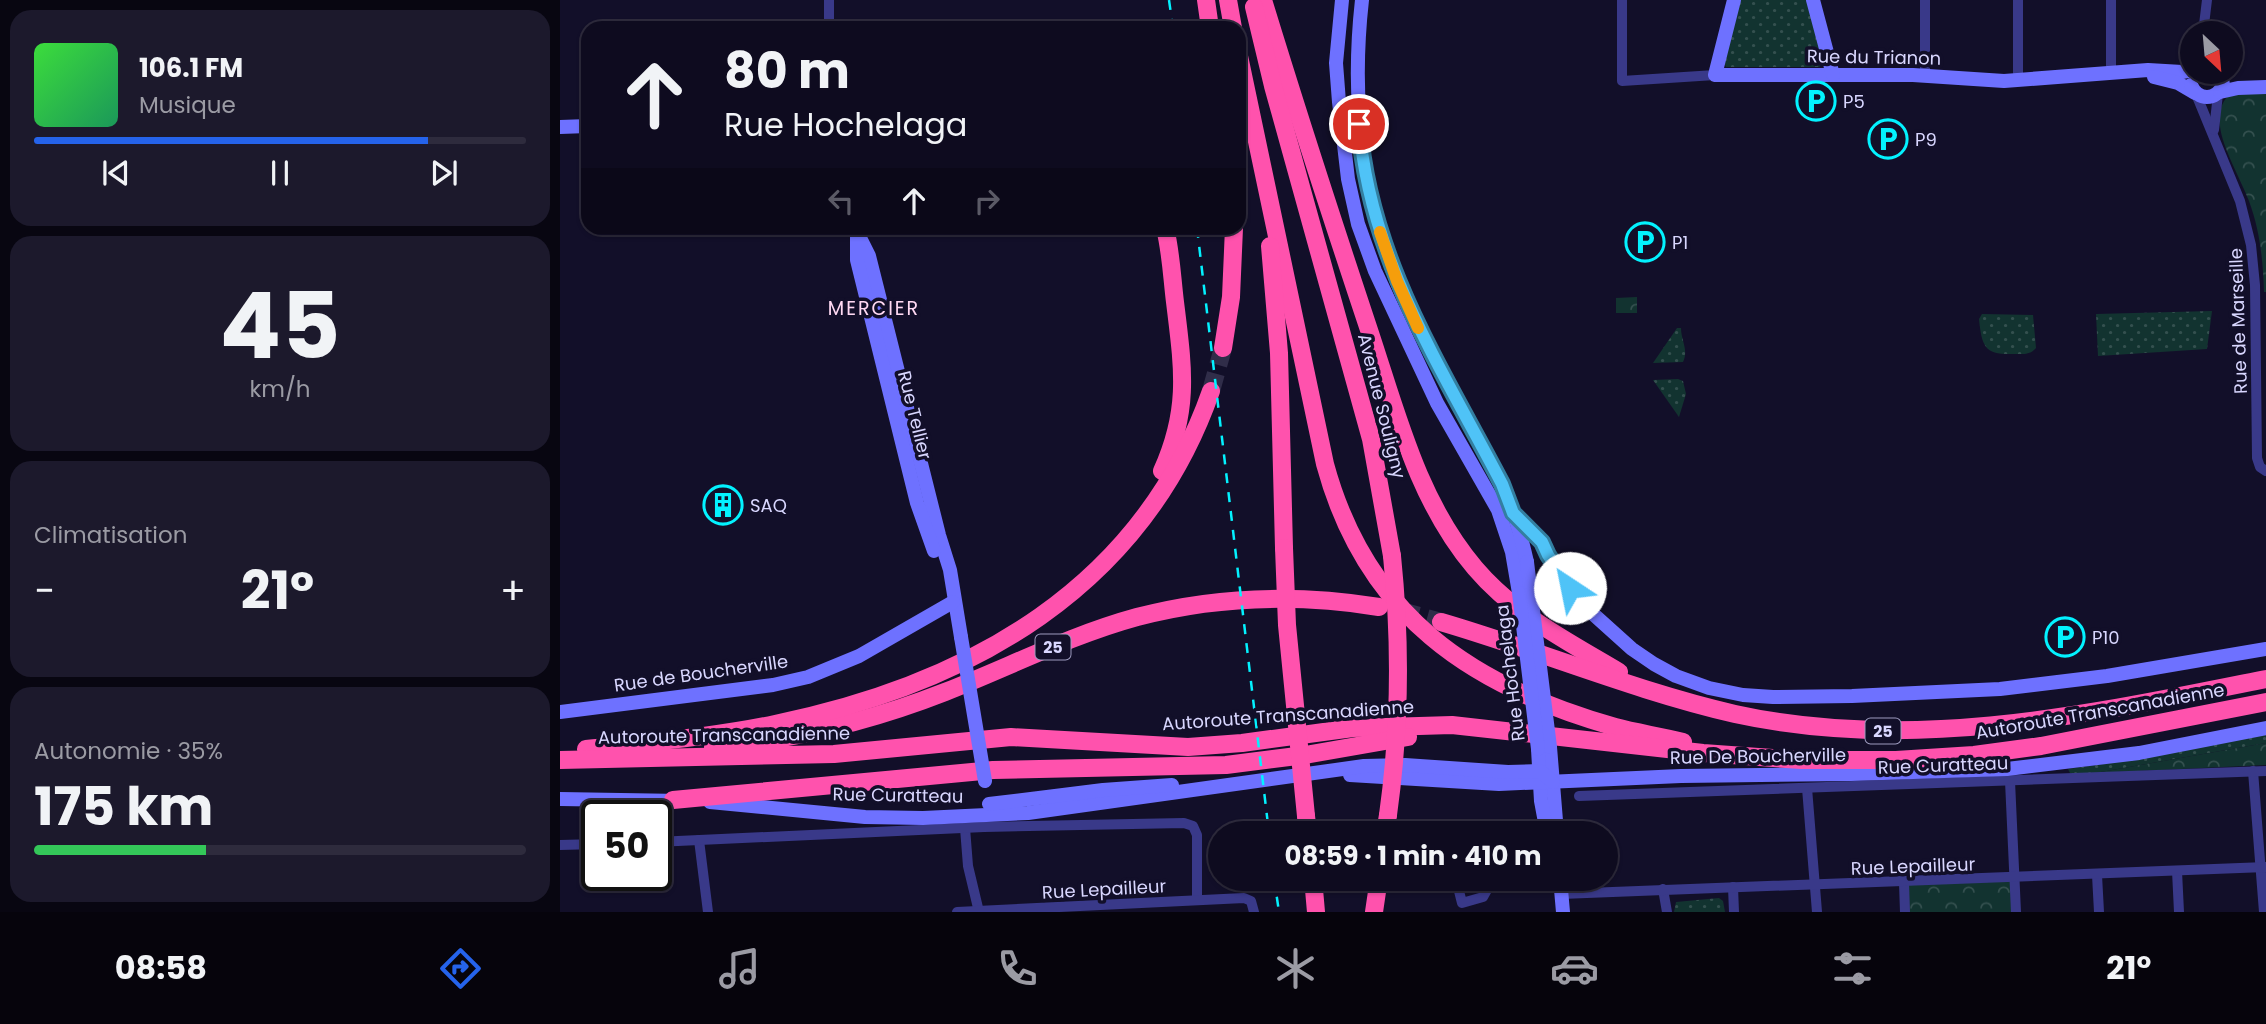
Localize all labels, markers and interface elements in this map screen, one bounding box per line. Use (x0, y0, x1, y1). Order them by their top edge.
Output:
north arrow (2180, 21, 2244, 84)
map controls (2180, 21, 2243, 84)
text: 80 m (724, 37, 850, 105)
street label: Rue du Trianon (1807, 43, 1941, 71)
icon: ahead (609, 49, 700, 140)
text: 106.1 FM (139, 50, 243, 86)
parking icon: P5 (1795, 80, 1837, 122)
text: Musique (139, 89, 236, 121)
place label: P5 (1843, 89, 1865, 114)
pin (1329, 94, 1389, 154)
text: Rue Hochelaga (724, 102, 967, 147)
icon: arrive (1340, 105, 1378, 143)
parking icon: P9 (1867, 118, 1909, 160)
place label: P9 (1915, 127, 1937, 152)
icon: previous (97, 154, 135, 192)
icon: pause (261, 154, 299, 192)
icon: next (425, 154, 463, 192)
icon: left (822, 182, 860, 220)
icon: ahead (895, 182, 933, 220)
icon: right (968, 182, 1006, 220)
parking icon: P1 (1624, 221, 1666, 263)
place label: P1 (1672, 230, 1688, 255)
street label: Rue de Marseille (2223, 248, 2253, 394)
text: 45 (220, 262, 340, 390)
district label: MERCIER (828, 295, 920, 322)
street label: Avenue Souligny (1352, 331, 1412, 481)
street label: Rue Tellier (892, 368, 938, 462)
text: km/h (249, 373, 311, 405)
building icon: SAQ (702, 484, 744, 526)
place label: SAQ (750, 493, 787, 518)
text: Climatisation (34, 519, 187, 551)
position arrow (1533, 551, 1607, 625)
text: 21° (241, 554, 314, 627)
text: − (34, 564, 55, 617)
text: + (500, 564, 526, 617)
street label: Rue Hochelaga (1489, 604, 1531, 742)
parking icon: P10 (2044, 616, 2086, 658)
place label: P10 (2092, 625, 2120, 650)
road number: 25 (1036, 634, 1070, 660)
street label: Rue de Boucherville (612, 648, 790, 698)
street label: Autoroute Transcanadienne (1974, 677, 2226, 745)
street label: Autoroute Transcanadienne (1161, 694, 1415, 736)
road number: 25 (1866, 718, 1900, 744)
street label: Autoroute Transcanadienne (598, 720, 850, 750)
text: Autonomie · 35% (34, 735, 223, 767)
street label: Rue De Boucherville (1670, 742, 1846, 770)
street label: Rue Curatteau (1877, 750, 2009, 780)
text: 175 km (34, 770, 213, 843)
street label: Rue Curatteau (832, 781, 964, 809)
speed limit sign: 50 (581, 800, 672, 891)
text: 08:59 · 1 min · 410 m (1284, 838, 1542, 874)
street label: Rue Lepailleur (1850, 851, 1976, 881)
street label: Rue Lepailleur (1041, 873, 1167, 905)
icon: directions (436, 944, 485, 993)
icon: music (715, 944, 764, 993)
icon: phone (993, 944, 1042, 993)
icon: climate (1271, 944, 1320, 993)
icon: car (1550, 944, 1599, 993)
icon: filters (1828, 944, 1877, 993)
text: 08:58 (115, 945, 207, 990)
text: 21° (2106, 945, 2151, 990)

